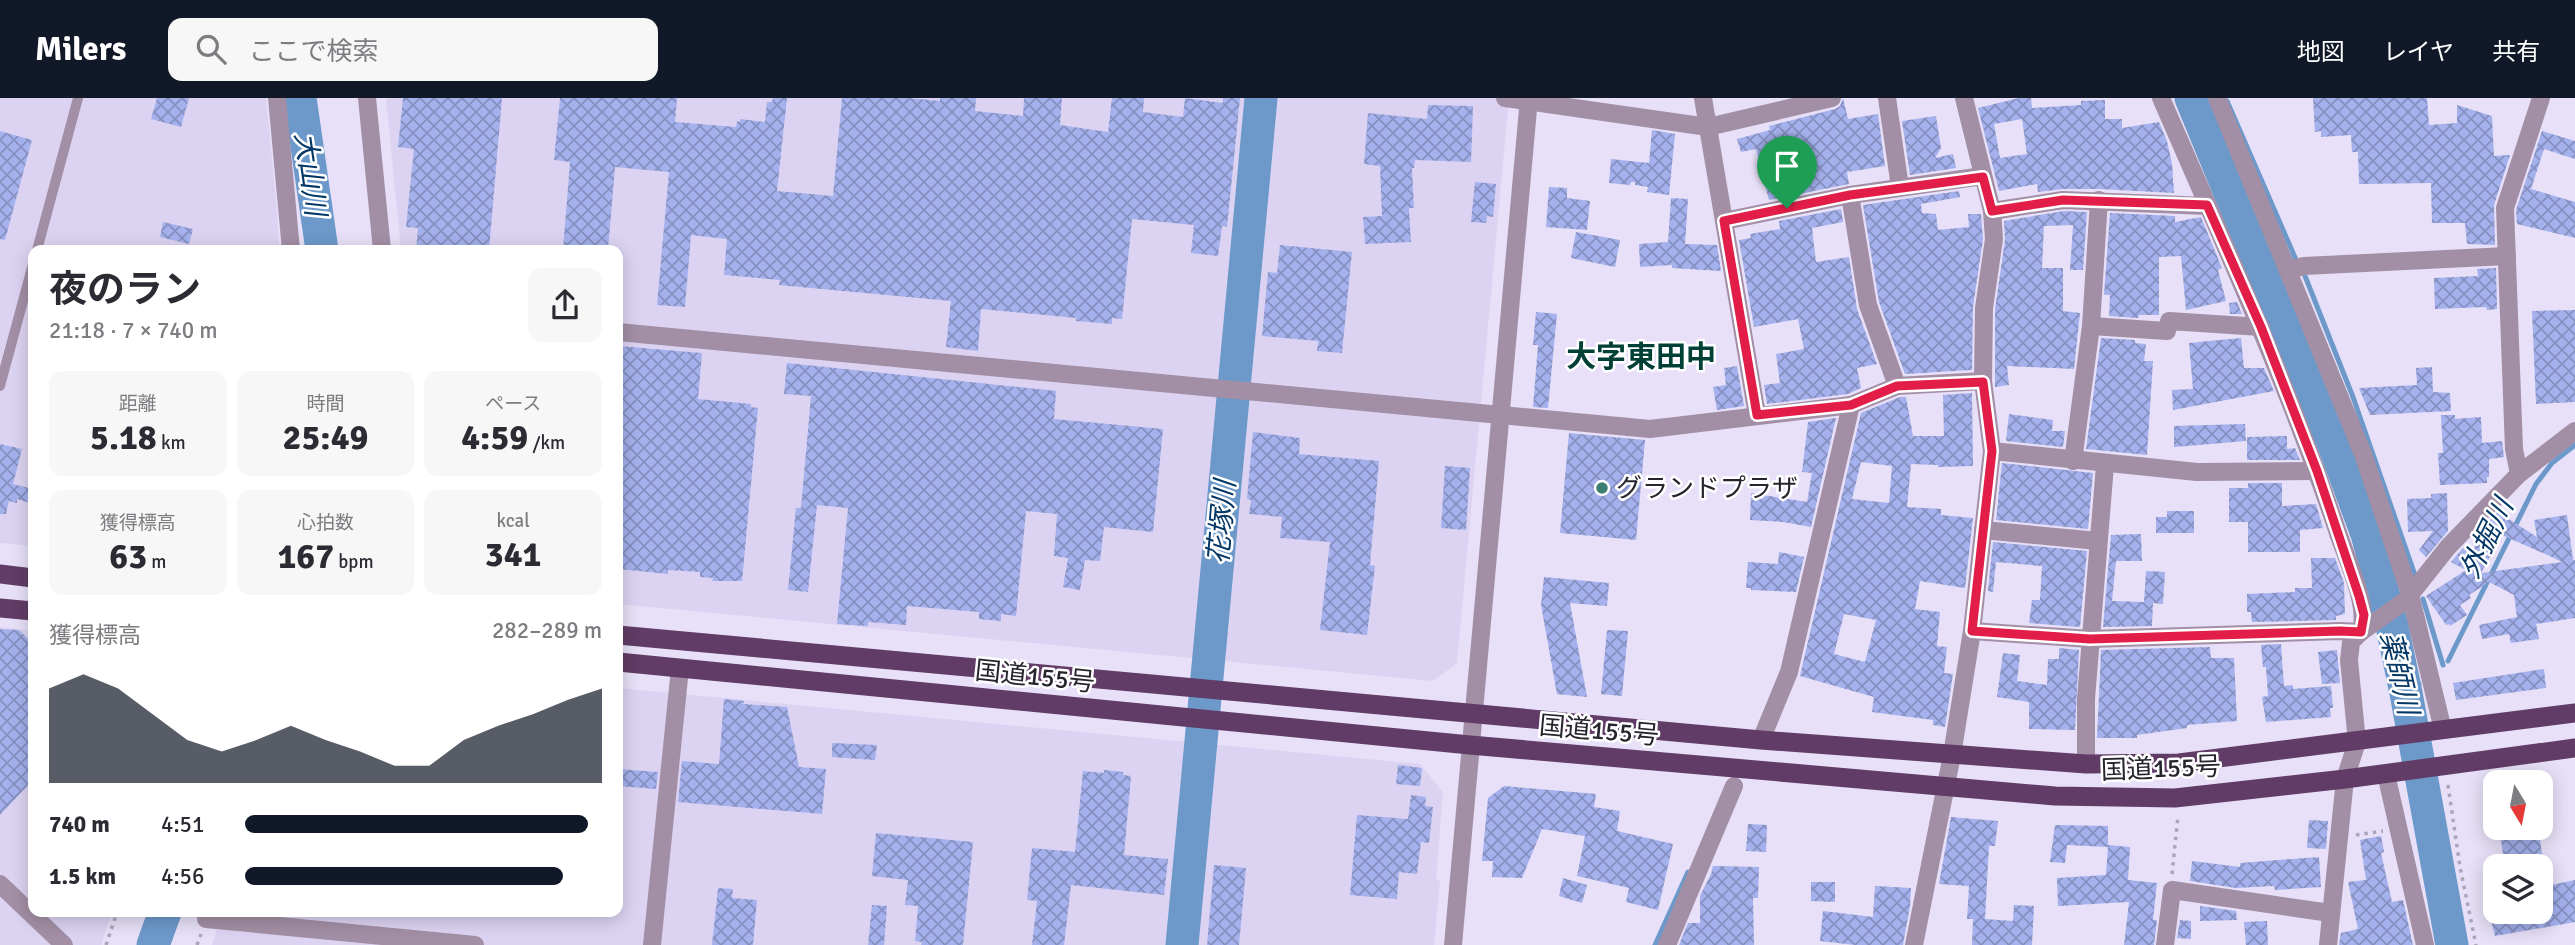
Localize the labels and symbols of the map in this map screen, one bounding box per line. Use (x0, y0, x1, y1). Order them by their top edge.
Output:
water label: 大山川 (287, 130, 333, 221)
pin (1757, 136, 1817, 208)
district label: 大字東田中 (1566, 339, 1716, 376)
place label: グランドプラザ (1616, 473, 1798, 505)
water label: 花塚川 (1201, 476, 1243, 565)
marker: グランドプラザ (1594, 480, 1610, 496)
water label: 外掘川 (2453, 491, 2522, 584)
water label: 薬師川 (2373, 628, 2426, 721)
street label: 国道155号 (973, 655, 1096, 699)
street label: 国道155号 (1538, 710, 1660, 752)
street label: 国道155号 (2100, 751, 2222, 787)
north arrow (2483, 770, 2553, 840)

